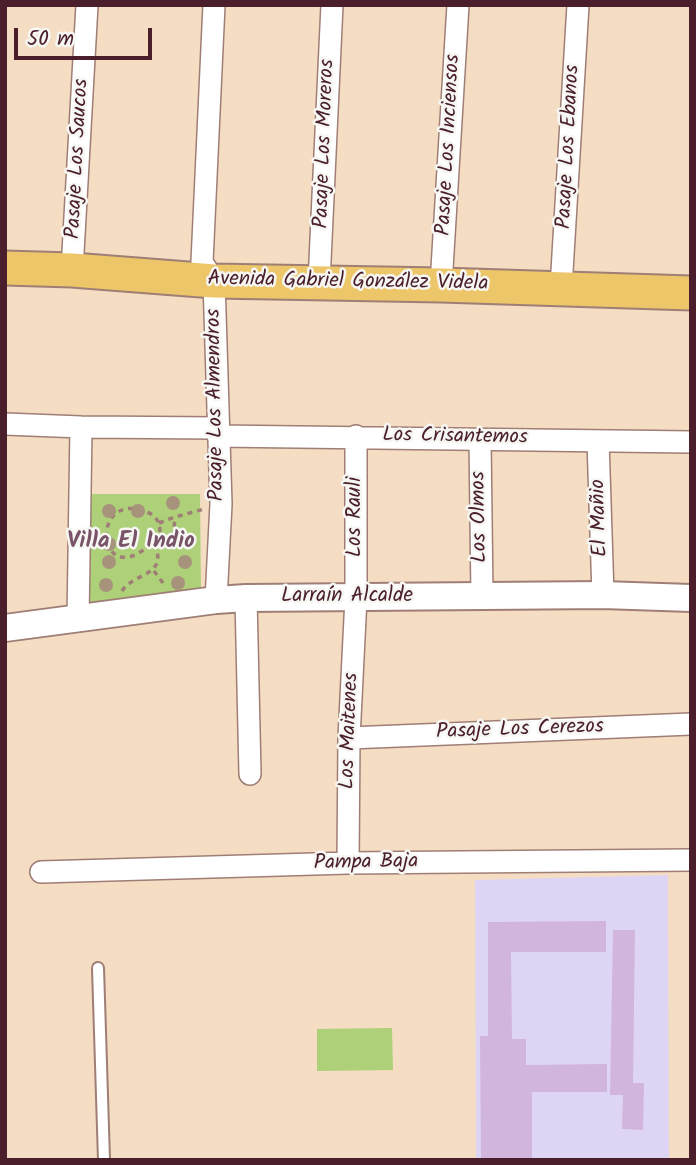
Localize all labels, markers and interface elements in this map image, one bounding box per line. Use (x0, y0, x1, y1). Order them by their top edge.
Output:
scale bar (18, 14, 156, 58)
text: 50 m (27, 23, 74, 56)
street label: Pasaje Los Inciensos (433, 54, 467, 236)
street label: Pasaje Los Moreros (310, 59, 342, 229)
street label: Pasaje Los Ebanos (553, 64, 587, 230)
street label: Pasaje Los Saucos (62, 78, 96, 240)
street label: Avenida Gabriel González Videla (207, 268, 489, 298)
street label: Pasaje Los Almendros (203, 308, 231, 502)
street label: Los Crisantemos (382, 424, 528, 452)
street label: Los Olmos (468, 471, 494, 563)
street label: Los Rauli (343, 477, 369, 557)
street label: El Mañio (587, 479, 615, 557)
district label: Villa El Indio (67, 529, 195, 557)
street label: Larraín Alcalde (281, 584, 413, 610)
street label: Los Maitenes (336, 672, 366, 790)
street label: Pasaje Los Cerezos (436, 715, 604, 747)
street label: Pampa Baja (313, 850, 419, 878)

